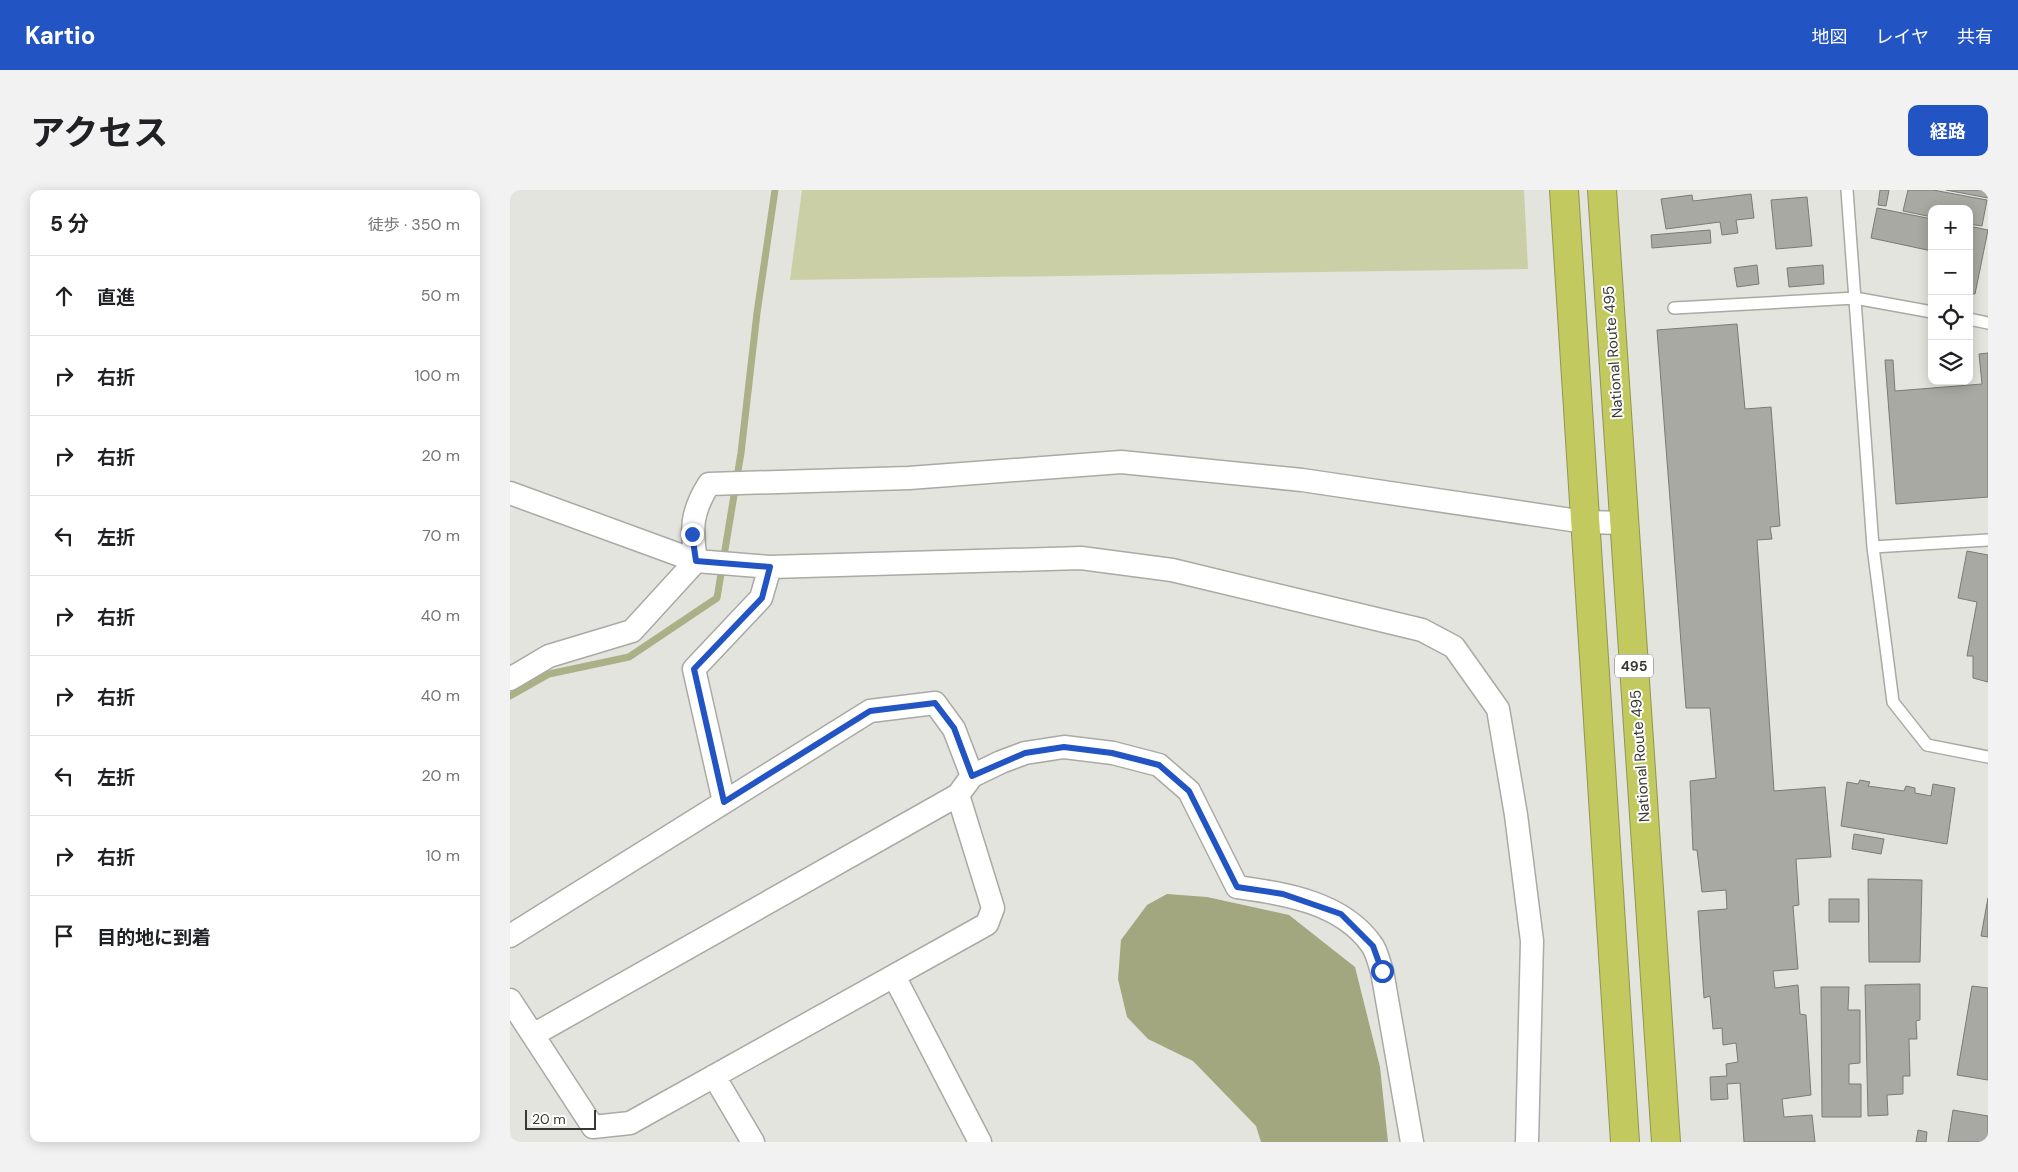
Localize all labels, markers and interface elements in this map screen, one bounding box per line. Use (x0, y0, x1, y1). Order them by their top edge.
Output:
text: Kartio (25, 20, 95, 51)
text: 地図 (1812, 25, 1848, 49)
text: レイヤ (1876, 25, 1929, 49)
text: 共有 (1957, 25, 1993, 49)
button: 経路 (1908, 105, 1988, 156)
text: アクセス (30, 110, 168, 156)
map controls (1928, 205, 1973, 385)
button: + (1928, 205, 1973, 250)
text: 5 分 (50, 210, 89, 238)
text: 徒歩 · 350 m (368, 214, 460, 235)
button: − (1928, 250, 1973, 295)
icon: ahead (50, 282, 78, 310)
text: 直進 (97, 285, 135, 310)
text: 50 m (421, 285, 460, 306)
street label: National Route 495 (1598, 285, 1628, 419)
button: locate (1928, 295, 1973, 340)
button: layers (1928, 340, 1973, 385)
icon: right (50, 362, 78, 390)
text: 右折 (97, 365, 135, 390)
text: 100 m (415, 365, 460, 386)
icon: right (50, 442, 78, 470)
text: 右折 (97, 445, 135, 470)
text: 20 m (421, 445, 460, 466)
icon: left (50, 522, 78, 550)
route end (681, 523, 704, 546)
text: 左折 (97, 525, 135, 550)
text: 70 m (422, 525, 460, 546)
icon: right (50, 602, 78, 630)
text: 右折 (97, 605, 135, 630)
text: 40 m (421, 605, 460, 626)
road number: 495 (1615, 654, 1653, 678)
icon: right (50, 682, 78, 710)
text: 右折 (97, 685, 135, 710)
text: 40 m (421, 685, 460, 706)
street label: National Route 495 (1625, 689, 1655, 823)
icon: left (50, 762, 78, 790)
text: 左折 (97, 765, 135, 790)
text: 20 m (421, 765, 460, 786)
icon: right (50, 842, 78, 870)
text: 右折 (97, 845, 135, 870)
text: 10 m (426, 845, 460, 866)
icon: arrive (50, 922, 78, 950)
text: 目的地に到着 (97, 925, 211, 950)
route start (1371, 960, 1394, 983)
scale bar (525, 1107, 596, 1130)
text: 20 m (532, 1110, 566, 1128)

